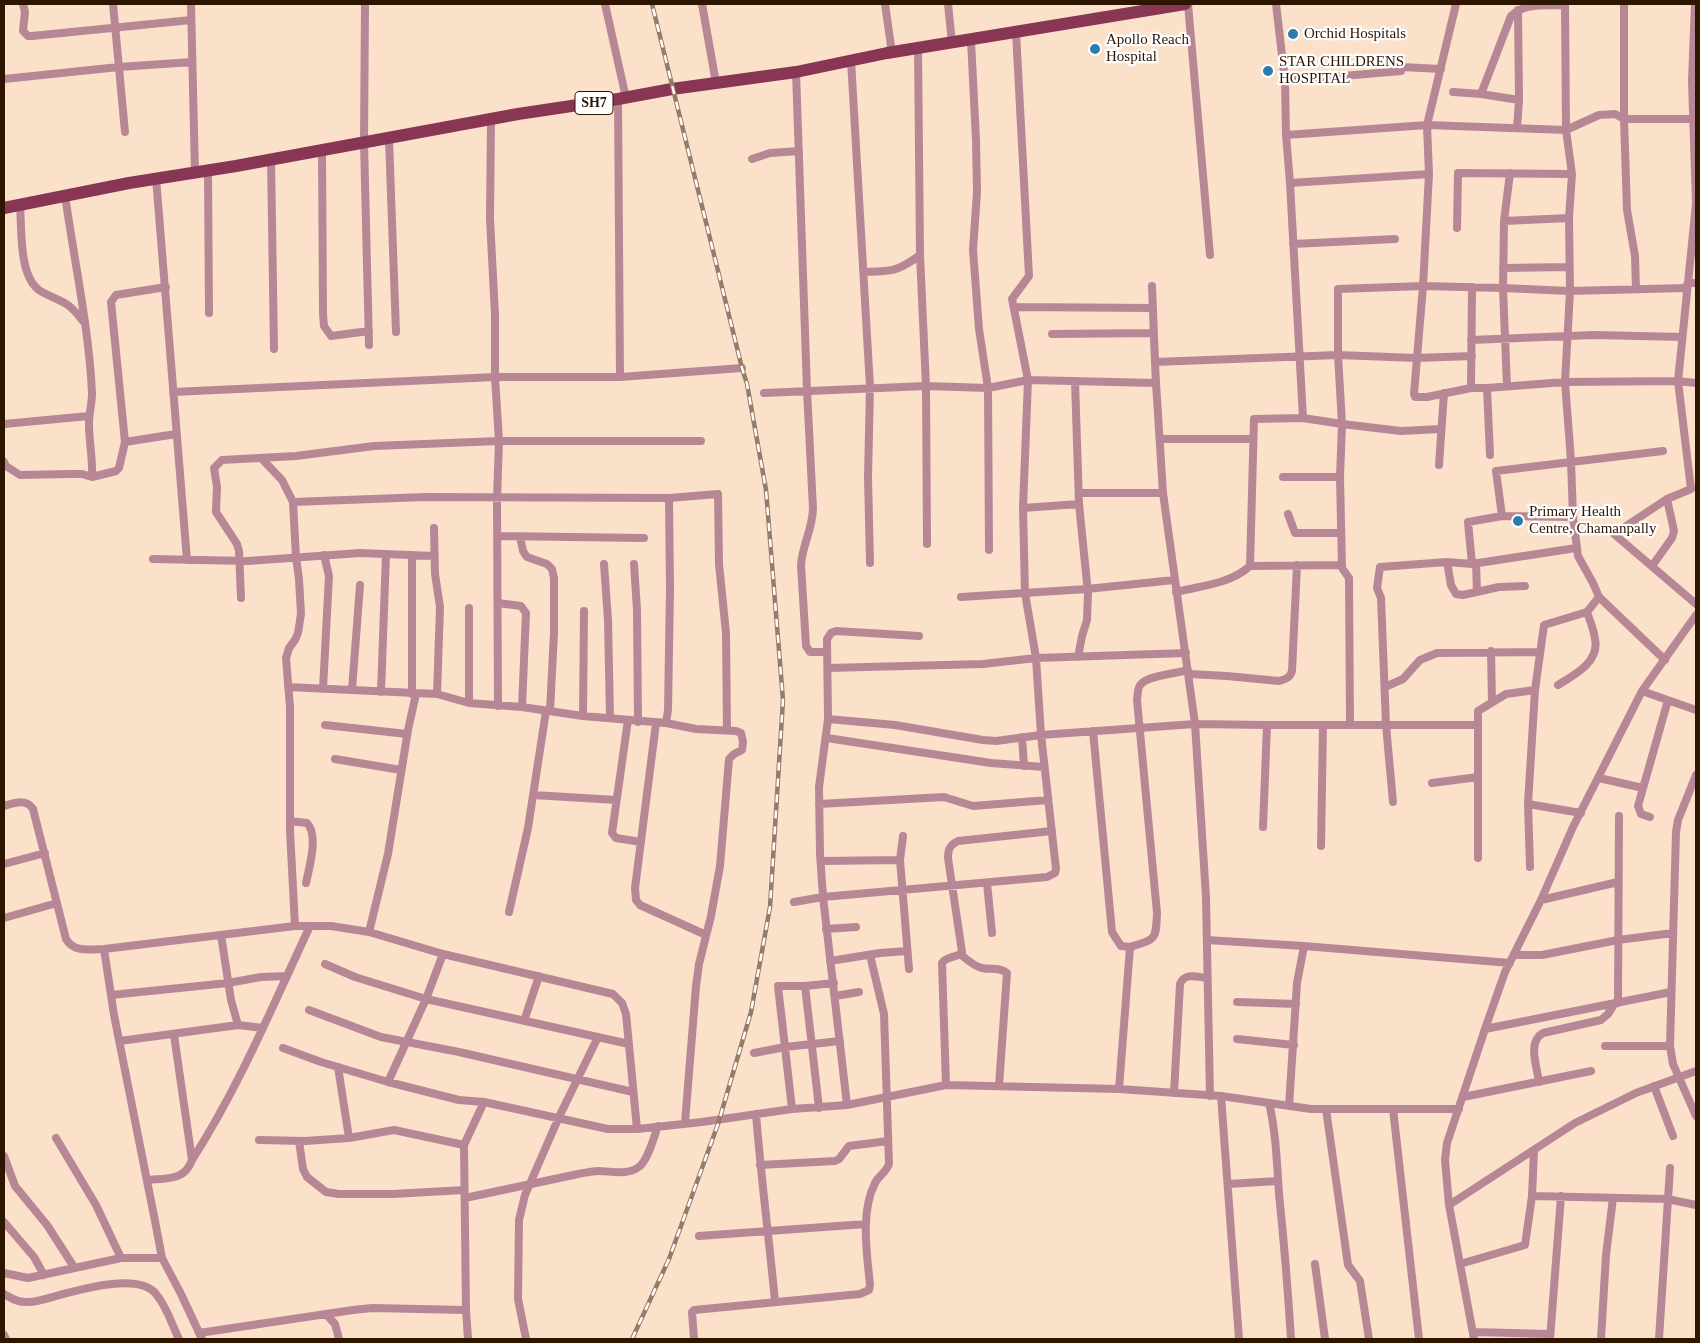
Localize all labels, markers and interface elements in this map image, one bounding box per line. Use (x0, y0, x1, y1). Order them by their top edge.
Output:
place label: Orchid Hospitals (1304, 25, 1406, 43)
marker: Orchid Hospitals (1286, 27, 1300, 41)
place label: Apollo Reach Hospital (1106, 31, 1189, 66)
marker: Apollo Reach Hospital (1088, 42, 1102, 56)
place label: STAR CHILDRENS HOSPITAL (1279, 53, 1404, 88)
marker: STAR CHILDRENS HOSPITAL (1261, 64, 1275, 78)
road number: SH7 (575, 92, 613, 115)
place label: Primary Health Centre, Chamanpally (1529, 503, 1656, 538)
marker: Primary Health Centre, Chamanpally (1511, 514, 1525, 528)

